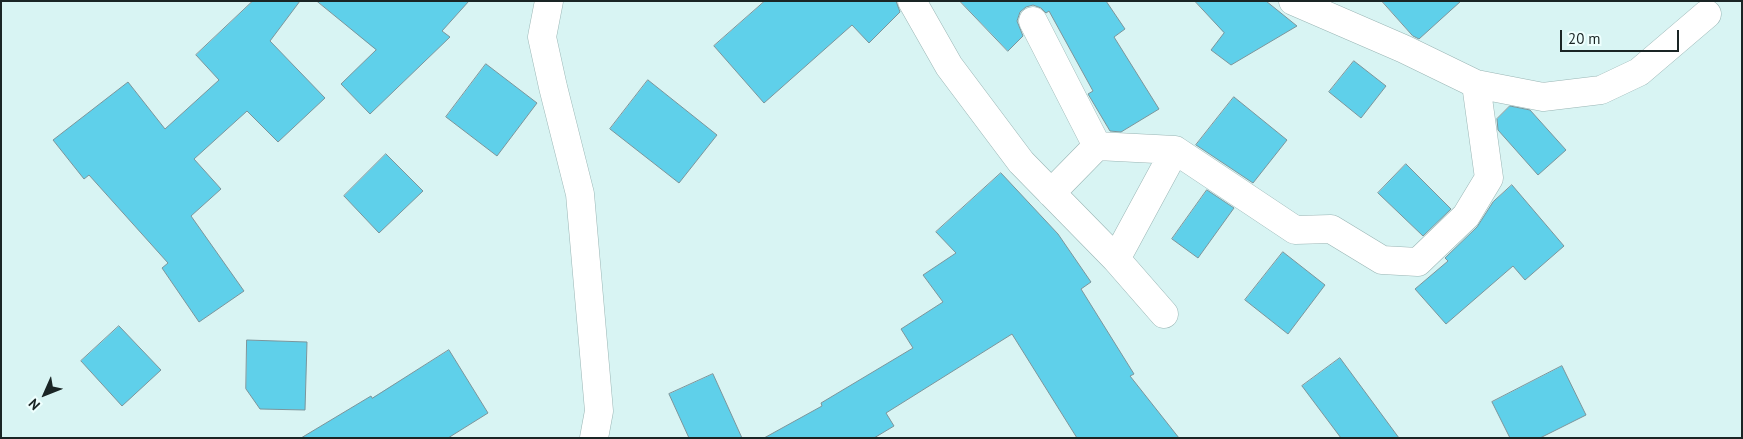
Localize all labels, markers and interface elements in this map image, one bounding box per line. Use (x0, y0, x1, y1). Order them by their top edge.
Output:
scale bar (1563, 20, 1682, 52)
text: 20 m (1568, 29, 1601, 48)
north arrow (20, 369, 70, 419)
text: N (25, 395, 44, 414)

